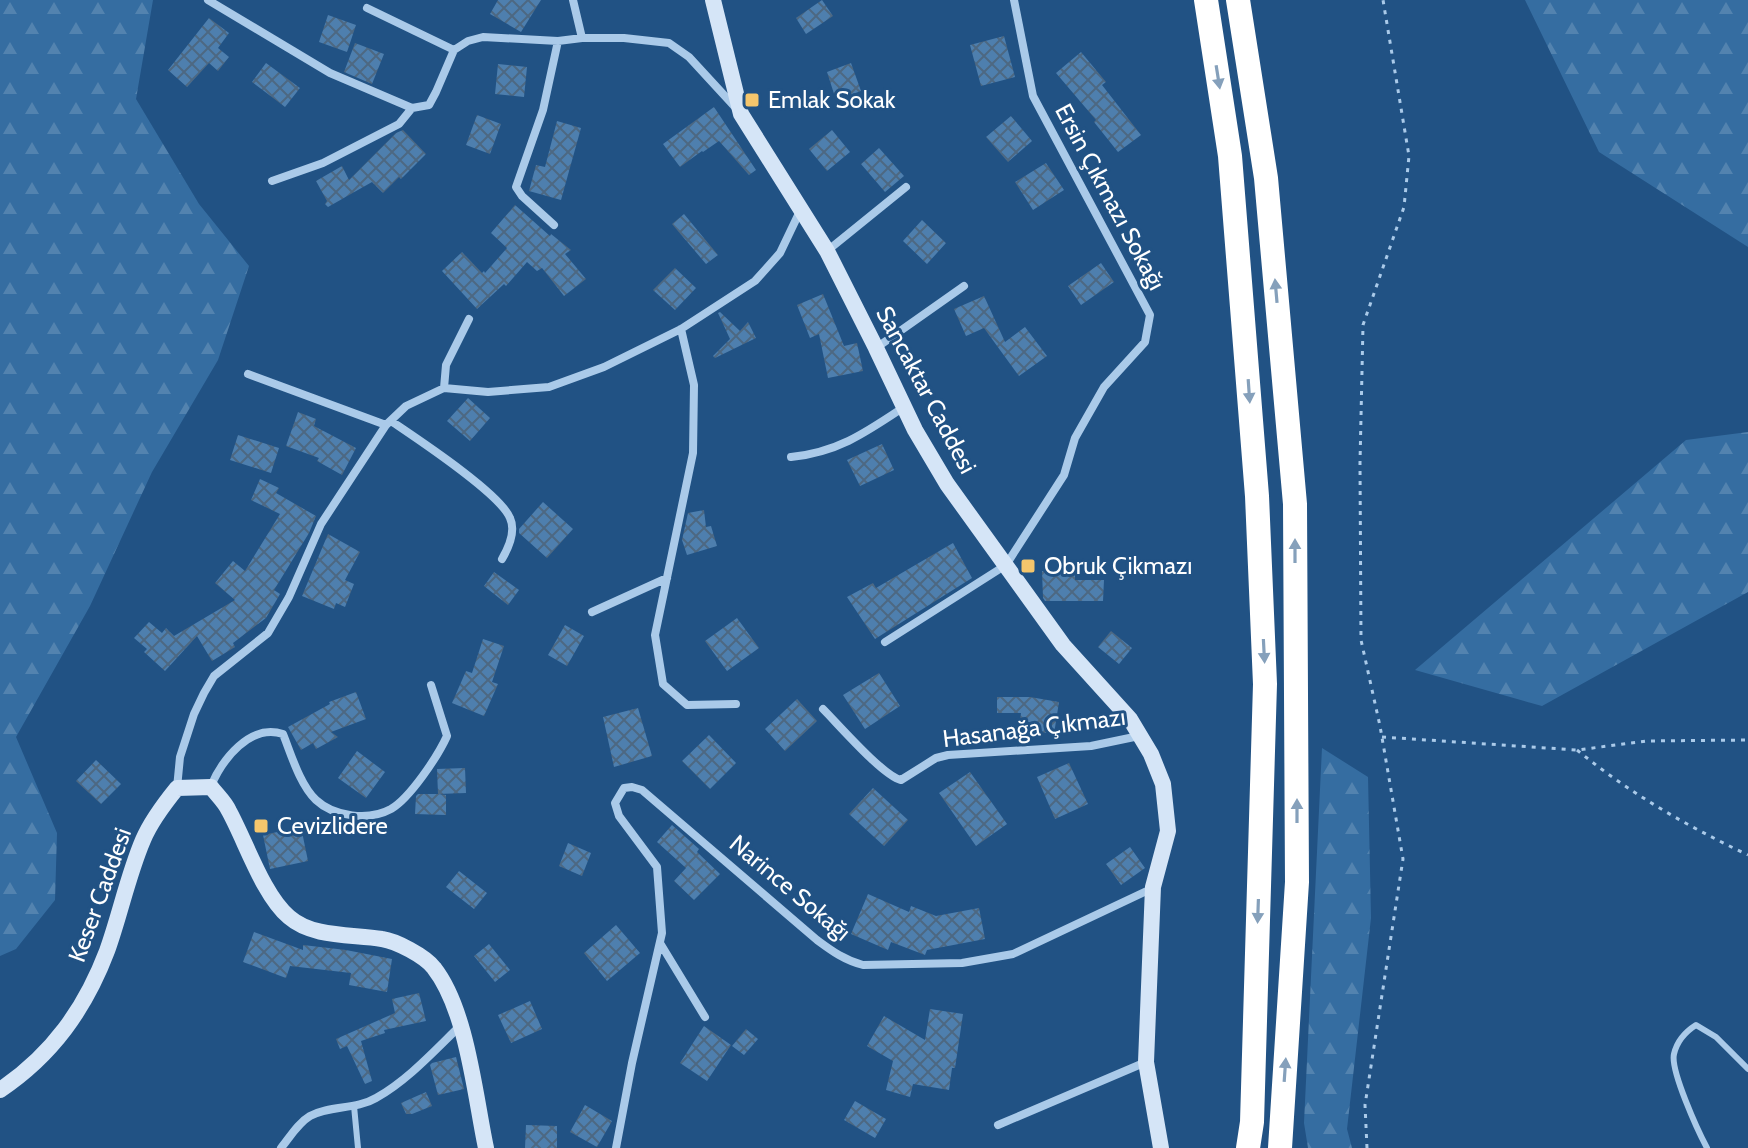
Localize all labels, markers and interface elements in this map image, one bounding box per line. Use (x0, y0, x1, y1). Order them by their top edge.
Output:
one-way arrow (1212, 65, 1225, 90)
place label: Emlak Sokak (768, 85, 896, 114)
marker: Emlak Sokak (743, 91, 761, 109)
street label: Ersin Çıkmazı Sokağı (1049, 99, 1172, 295)
one-way arrow (1269, 278, 1282, 303)
street label: Sancaktar Caddesi (870, 301, 983, 478)
one-way arrow (1242, 379, 1255, 404)
one-way arrow (1289, 538, 1301, 563)
place label: Obruk Çikmazı (1044, 551, 1192, 580)
marker: Obruk Çikmazı (1019, 557, 1037, 575)
one-way arrow (1257, 639, 1270, 664)
street label: Hasanağa Çıkmazı (941, 702, 1127, 753)
one-way arrow (1291, 798, 1303, 823)
place label: Cevizlidere (277, 811, 388, 840)
marker: Cevizlidere (252, 817, 270, 835)
street label: Keser Caddesi (62, 824, 137, 966)
street label: Narince Sokağı (724, 829, 857, 947)
one-way arrow (1252, 899, 1265, 924)
one-way arrow (1279, 1057, 1292, 1082)

